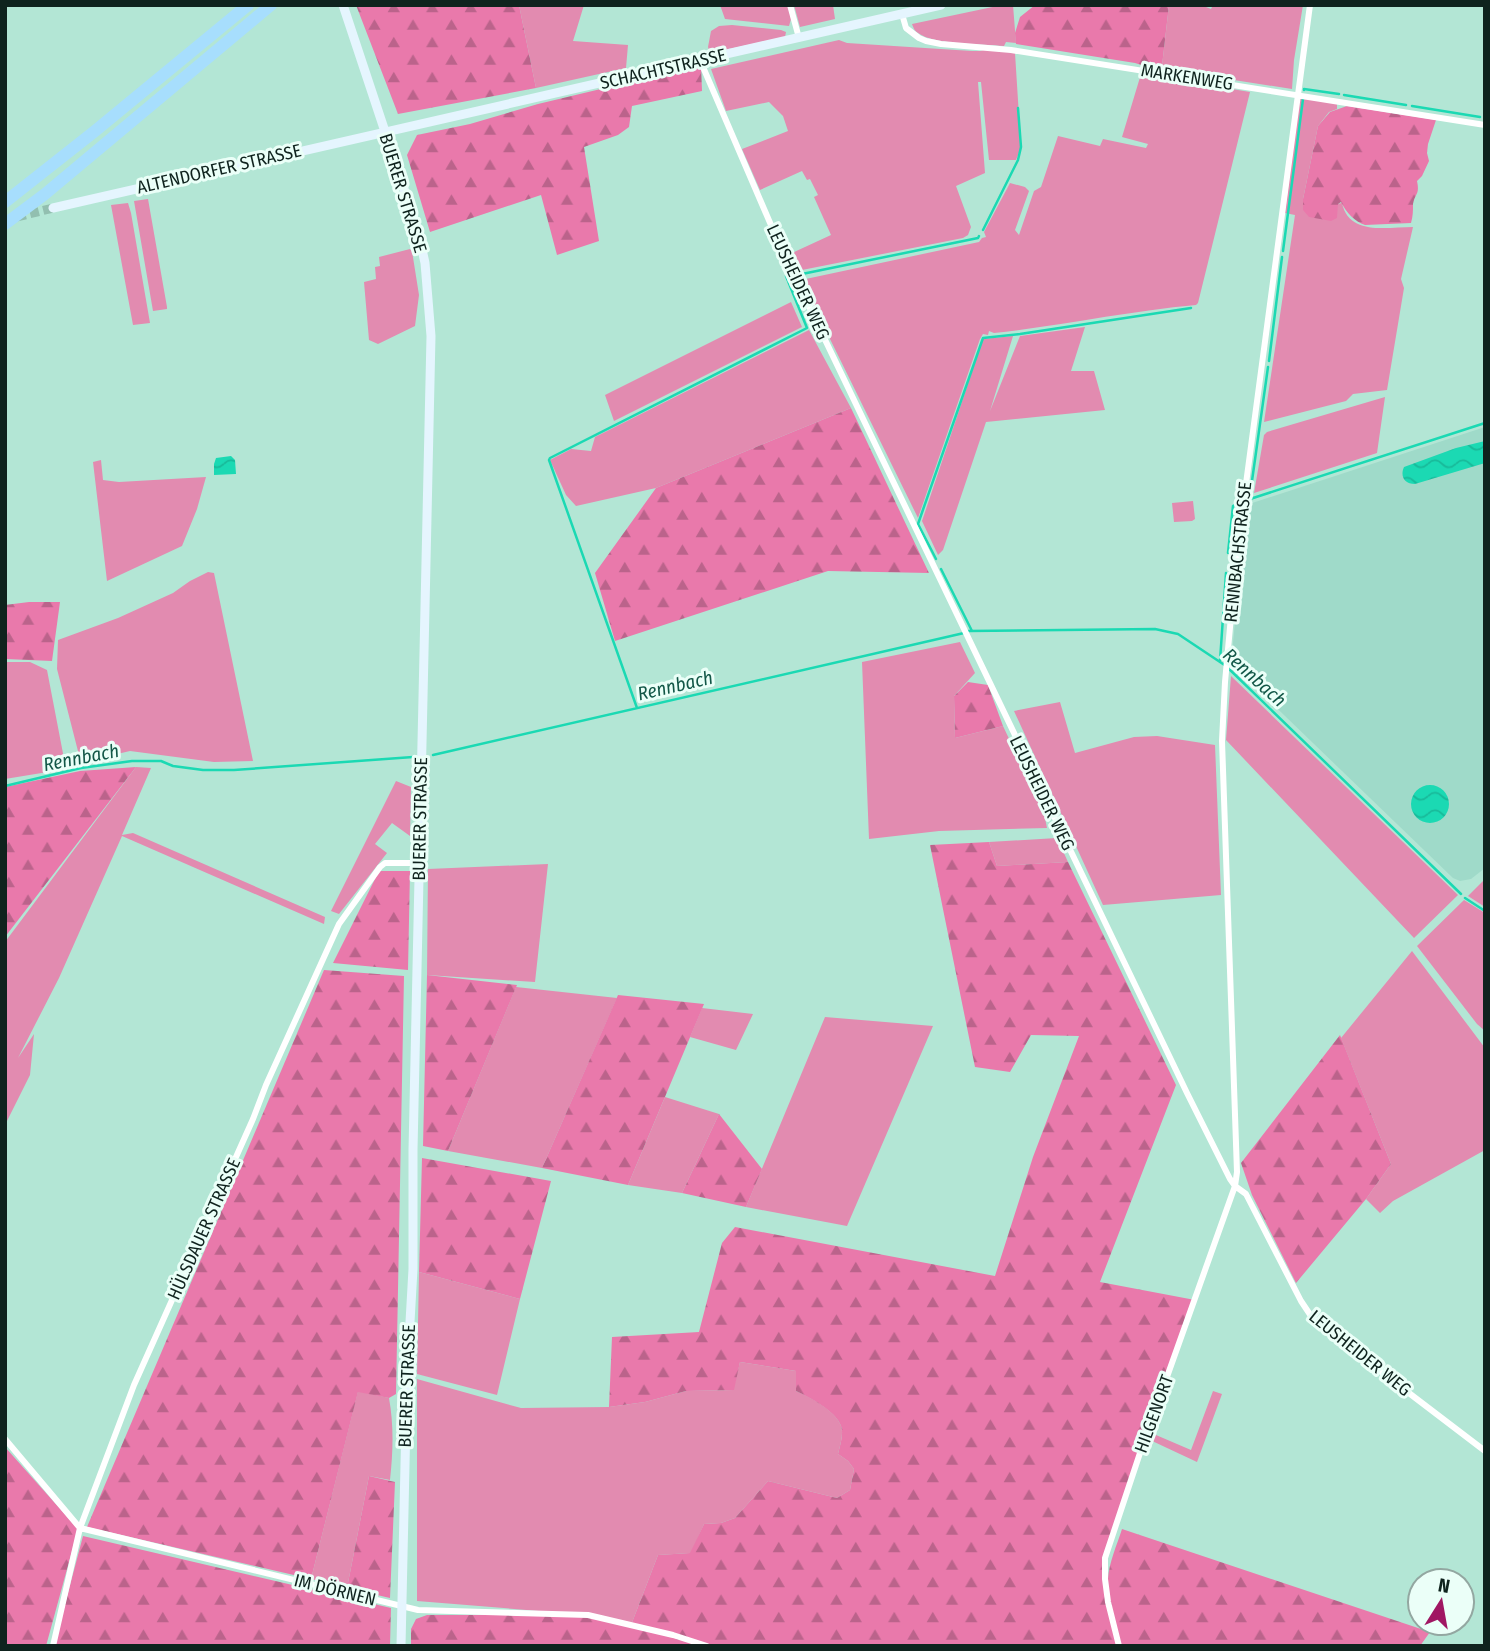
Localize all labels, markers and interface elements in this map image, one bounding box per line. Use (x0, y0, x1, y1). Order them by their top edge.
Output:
street label: SCHACHTSTRASSE (598, 44, 728, 94)
street label: MARKENWEG (1139, 59, 1235, 95)
street label: BUERER STRASSE (374, 131, 432, 255)
street label: ALTENDORFER STRASSE (135, 139, 303, 199)
street label: LEUSHEIDER WEG (762, 221, 834, 343)
street label: RENNBACHSTRASSE (1220, 481, 1256, 623)
water label: Rennbach (1218, 643, 1291, 712)
water label: Rennbach (635, 666, 715, 705)
street label: LEUSHEIDER WEG (1005, 732, 1079, 854)
water label: Rennbach (41, 739, 121, 776)
street label: BUERER STRASSE (408, 757, 432, 881)
street label: HÜLSDAUER STRASSE (163, 1155, 245, 1303)
street label: LEUSHEIDER WEG (1305, 1305, 1415, 1401)
street label: BUERER STRASSE (394, 1324, 420, 1448)
street label: HILGENORT (1130, 1371, 1179, 1456)
north arrow (1406, 1567, 1476, 1637)
street label: IM DÖRNEN (292, 1569, 378, 1611)
text: N (1436, 1573, 1452, 1598)

